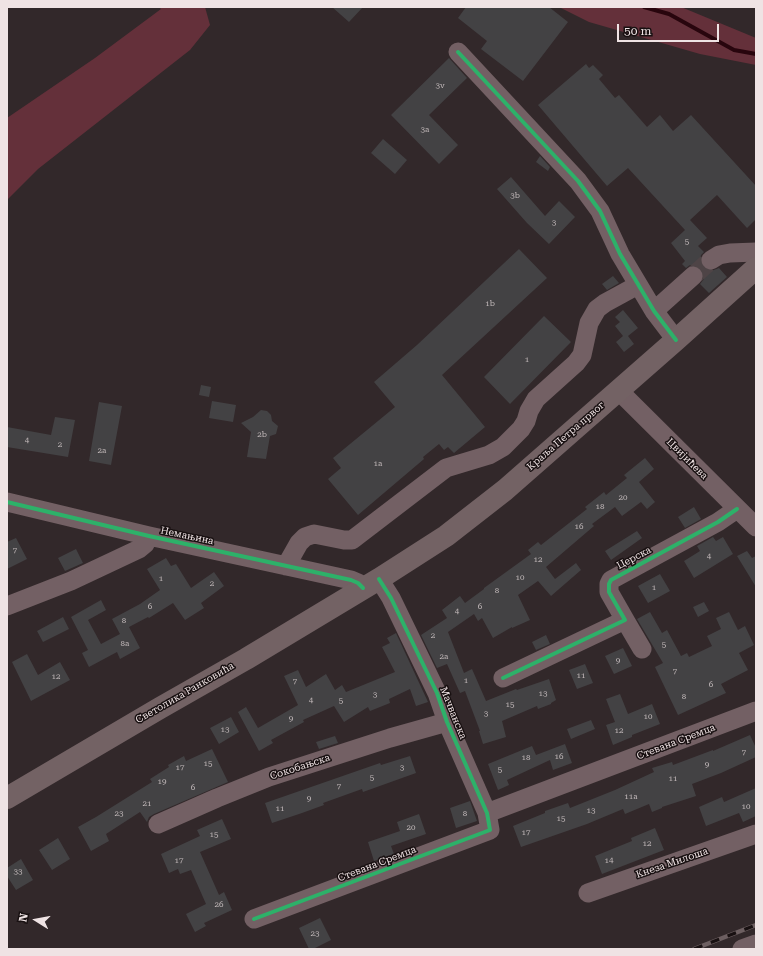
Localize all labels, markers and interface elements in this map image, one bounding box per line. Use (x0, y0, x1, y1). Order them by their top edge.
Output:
scale bar (619, 16, 721, 42)
text: 50 m (624, 24, 651, 38)
house number: 3v (435, 81, 445, 91)
house number: 3a (421, 125, 429, 135)
house number: 3b (510, 191, 520, 201)
house number: 3 (552, 218, 556, 228)
house number: 5 (685, 237, 689, 247)
house number: 1b (485, 299, 495, 309)
house number: 1 (525, 355, 529, 365)
street label: Краља Петра првог (525, 399, 607, 473)
house number: 2b (257, 430, 267, 440)
house number: 4 (25, 436, 29, 446)
street label: Цвијићева (664, 436, 710, 482)
house number: 2 (58, 440, 62, 450)
house number: 2a (98, 446, 106, 456)
house number: 1a (374, 459, 382, 469)
house number: 20 (619, 493, 627, 503)
house number: 18 (596, 502, 604, 512)
house number: 16 (575, 522, 583, 532)
street label: Немањина (159, 524, 215, 548)
street label: Церска (615, 544, 653, 572)
house number: 7 (13, 546, 17, 556)
house number: 4 (707, 552, 711, 562)
house number: 12 (534, 555, 542, 565)
house number: 10 (516, 573, 524, 583)
house number: 1 (159, 574, 163, 584)
house number: 2 (210, 579, 214, 589)
house number: 1 (652, 583, 656, 593)
house number: 8 (495, 586, 499, 596)
house number: 6 (148, 602, 152, 612)
house number: 6 (478, 602, 482, 612)
house number: 4 (455, 607, 459, 617)
house number: 8 (122, 616, 126, 626)
house number: 2 (431, 631, 435, 641)
house number: 8a (121, 639, 129, 649)
house number: 5 (662, 640, 666, 650)
house number: 2a (440, 652, 448, 662)
house number: 9 (616, 656, 620, 666)
street label: Светолика Ранковића (134, 660, 236, 726)
house number: 7 (673, 667, 677, 677)
house number: 11 (577, 671, 585, 681)
house number: 12 (52, 672, 60, 682)
house number: 1 (464, 676, 468, 686)
house number: 7 (293, 677, 297, 687)
house number: 6 (709, 680, 713, 690)
street label: Мачванска (437, 685, 469, 741)
house number: 13 (539, 689, 547, 699)
house number: 3 (373, 690, 377, 700)
house number: 8 (682, 692, 686, 702)
house number: 4 (309, 696, 313, 706)
house number: 5 (339, 696, 343, 706)
house number: 15 (506, 700, 514, 710)
house number: 3 (484, 709, 488, 719)
house number: 10 (644, 712, 652, 722)
house number: 9 (289, 714, 293, 724)
street label: Стевана Сремца (635, 722, 717, 762)
house number: 13 (221, 725, 229, 735)
house number: 12 (615, 726, 623, 736)
house number: 7 (742, 748, 746, 758)
street label: Сокобањска (268, 752, 332, 782)
house number: 16 (555, 752, 563, 762)
house number: 18 (522, 753, 530, 763)
house number: 15 (204, 759, 212, 769)
house number: 9 (705, 760, 709, 770)
house number: 17 (176, 763, 184, 773)
house number: 3 (400, 763, 404, 773)
house number: 5 (498, 765, 502, 775)
house number: 5 (370, 773, 374, 783)
house number: 11 (669, 774, 677, 784)
house number: 19 (158, 777, 166, 787)
house number: 7 (337, 782, 341, 792)
house number: 6 (191, 783, 195, 793)
house number: 11a (624, 792, 638, 802)
house number: 9 (307, 794, 311, 804)
house number: 21 (143, 799, 151, 809)
house number: 10 (742, 802, 750, 812)
house number: 11 (276, 804, 284, 814)
house number: 13 (587, 806, 595, 816)
house number: 23 (115, 809, 123, 819)
house number: 8 (463, 809, 467, 819)
house number: 15 (557, 814, 565, 824)
house number: 20 (407, 823, 415, 833)
house number: 17 (522, 828, 530, 838)
house number: 15 (210, 830, 218, 840)
house number: 12 (643, 839, 651, 849)
street label: Стевана Сремца (336, 844, 418, 884)
street label: Кнеза Милоша (634, 845, 710, 881)
house number: 17 (175, 856, 183, 866)
house number: 14 (605, 856, 613, 866)
house number: 33 (14, 867, 22, 877)
north arrow (16, 900, 56, 940)
house number: 26 (215, 900, 223, 910)
text: N (17, 912, 31, 923)
house number: 23 (311, 929, 319, 939)

